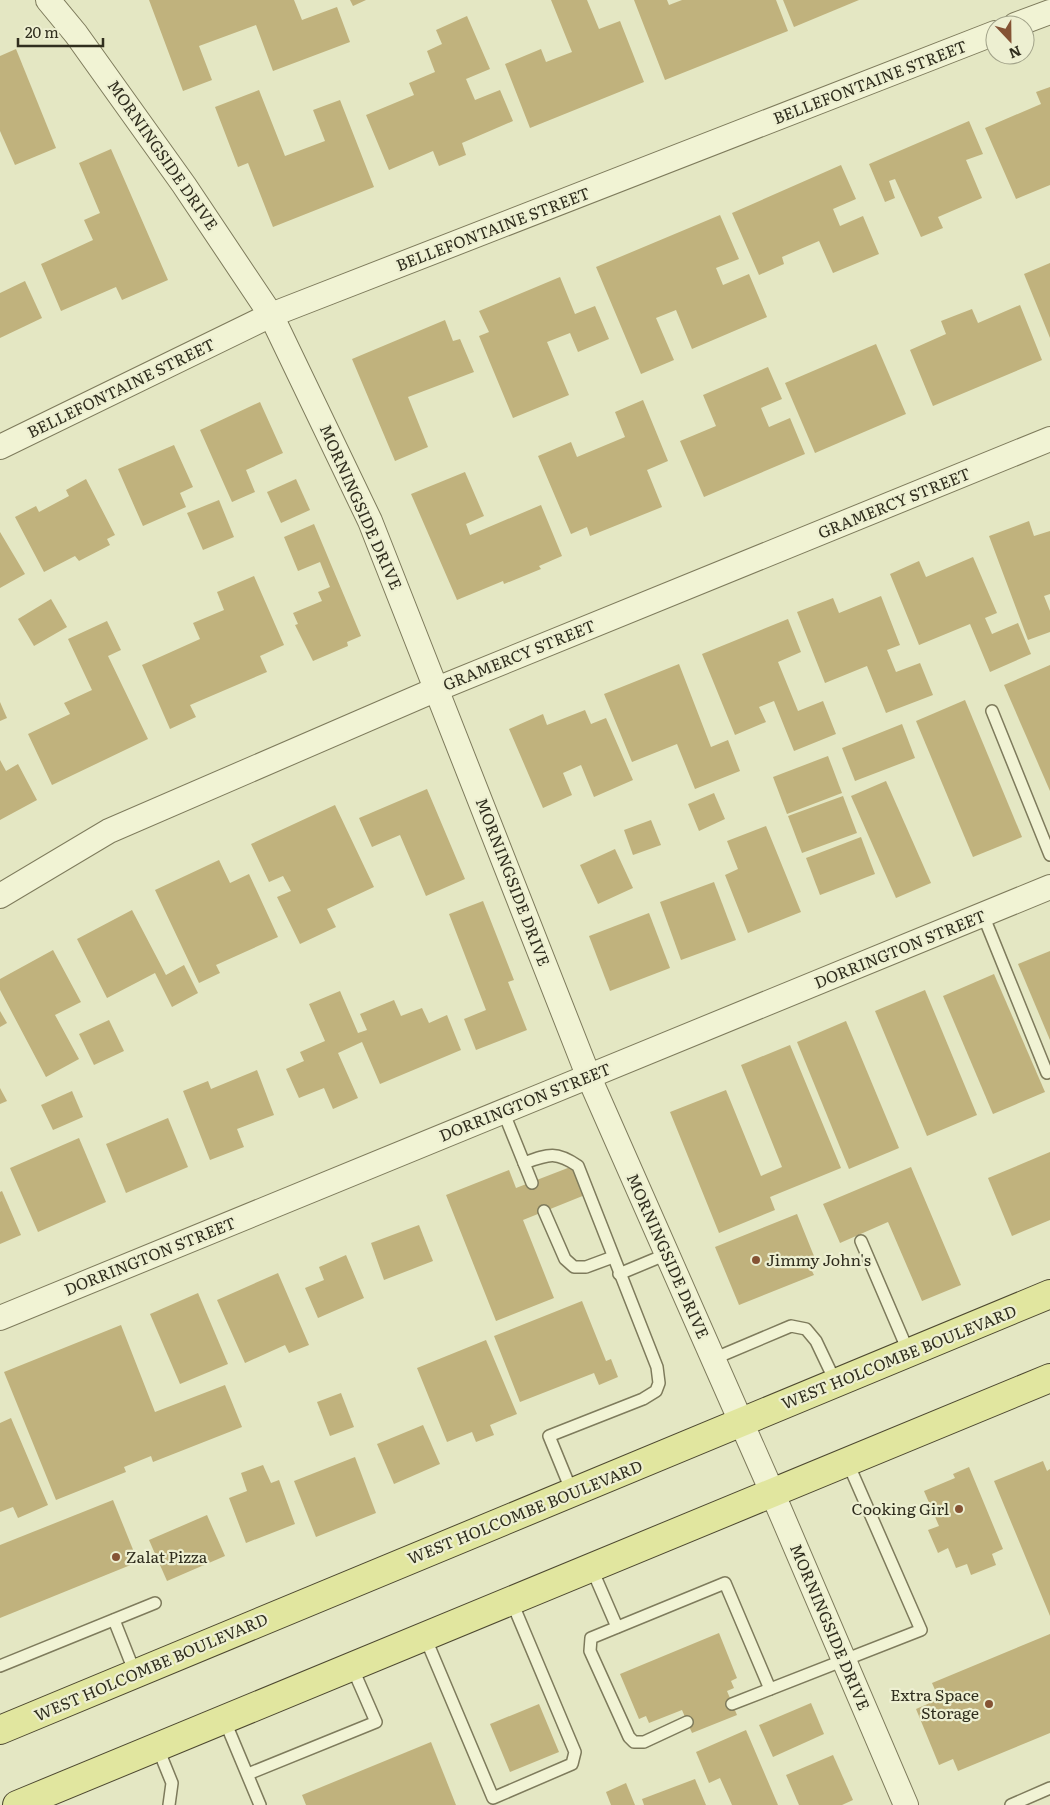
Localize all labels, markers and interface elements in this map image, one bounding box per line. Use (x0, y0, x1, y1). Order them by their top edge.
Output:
scale bar (18, 15, 102, 47)
north arrow (985, 15, 1035, 65)
text: 20 m (25, 20, 59, 43)
street label: BELLEFONTAINE STREET (769, 33, 970, 129)
text: N (1006, 42, 1024, 65)
street label: MORNINGSIDE DRIVE (103, 74, 225, 235)
street label: BELLEFONTAINE STREET (392, 180, 593, 276)
street label: BELLEFONTAINE STREET (23, 331, 219, 443)
street label: MORNINGSIDE DRIVE (315, 420, 409, 593)
street label: GRAMERCY STREET (814, 460, 974, 544)
street label: GRAMERCY STREET (439, 612, 599, 696)
street label: MORNINGSIDE DRIVE (471, 794, 557, 969)
street label: DORRINGTON STREET (810, 903, 989, 994)
street label: DORRINGTON STREET (435, 1056, 614, 1147)
street label: MORNINGSIDE DRIVE (622, 1169, 716, 1342)
street label: DORRINGTON STREET (60, 1210, 239, 1301)
place label: Jimmy John's (766, 1247, 871, 1271)
marker: Jimmy John's (750, 1254, 762, 1266)
street label: WEST HOLCOMBE BOULEVARD (777, 1298, 1020, 1414)
street label: WEST HOLCOMBE BOULEVARD (403, 1453, 646, 1569)
place label: Cooking Girl (852, 1496, 949, 1520)
marker: Cooking Girl (953, 1503, 965, 1515)
street label: MORNINGSIDE DRIVE (785, 1540, 877, 1714)
place label: Zalat Pizza (126, 1544, 208, 1568)
marker: Zalat Pizza (110, 1551, 122, 1563)
street label: WEST HOLCOMBE BOULEVARD (30, 1606, 271, 1726)
place label: Extra Space Storage (890, 1682, 979, 1724)
marker: Extra Space Storage (983, 1698, 995, 1710)

